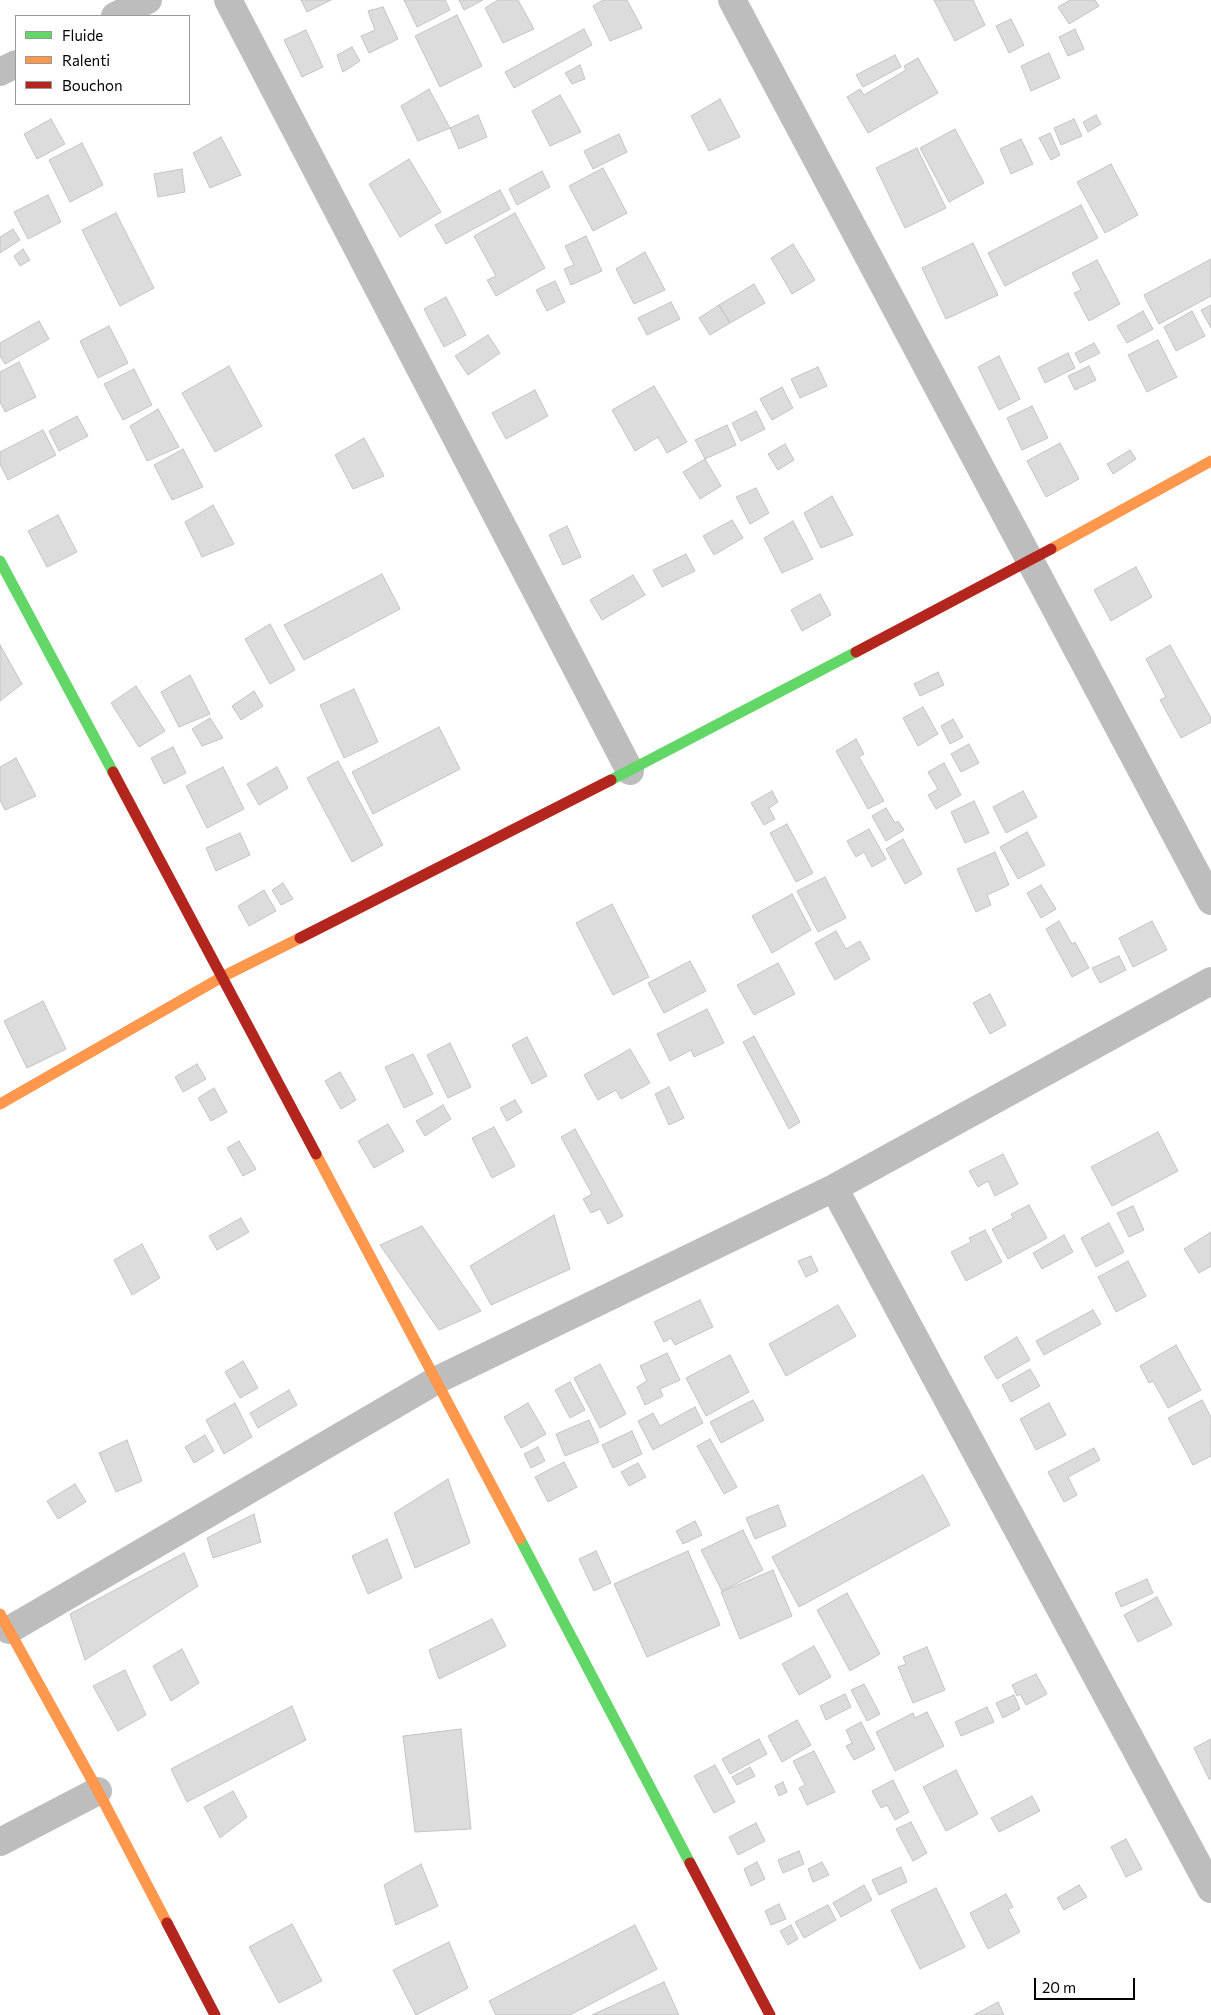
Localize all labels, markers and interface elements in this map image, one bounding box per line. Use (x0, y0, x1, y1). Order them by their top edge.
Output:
legend (15, 15, 190, 105)
text: Fluide (62, 26, 103, 44)
text: Ralenti (62, 51, 110, 69)
text: Bouchon (62, 76, 123, 94)
scale bar (1036, 1968, 1137, 2000)
text: 20 m (1042, 1978, 1076, 1996)

